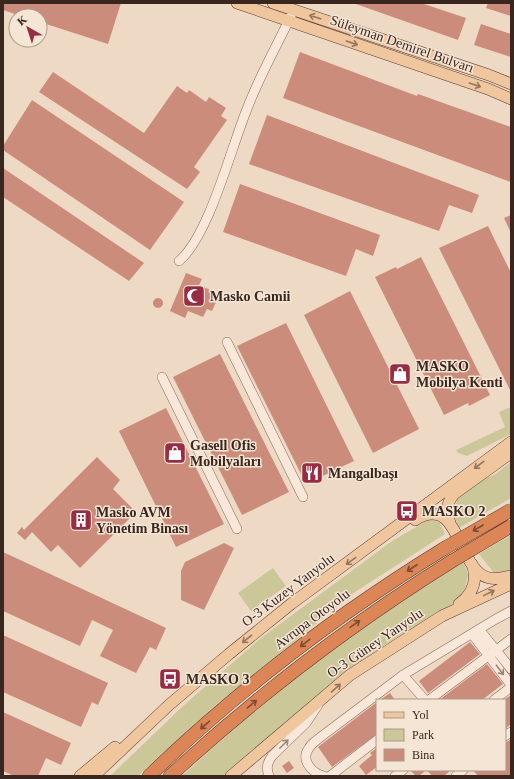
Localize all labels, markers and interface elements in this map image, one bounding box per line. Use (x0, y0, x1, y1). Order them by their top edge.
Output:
north arrow (8, 8, 48, 48)
street label: Süleyman Demirel Bulvarı (328, 12, 476, 76)
text: K (15, 13, 29, 28)
one-way arrow (310, 13, 322, 21)
one-way arrow (346, 39, 358, 47)
one-way arrow (469, 82, 482, 89)
mosque icon: Masko Camii (181, 283, 207, 309)
place label: Masko Camii (210, 289, 291, 304)
place label: MASKO Mobilya Kenti (416, 359, 503, 390)
shop icon: MASKO Mobilya Kenti (387, 361, 413, 387)
place label: Gasell Ofis Mobilyaları (190, 438, 261, 469)
shop icon: Gasell Ofis Mobilyaları (162, 440, 188, 466)
restaurant icon: Mangalbaşı (299, 460, 325, 486)
one-way arrow (474, 460, 485, 469)
place label: Mangalbaşı (328, 466, 398, 481)
bus stop icon: MASKO 2 (394, 498, 420, 524)
place label: MASKO 2 (422, 504, 485, 519)
place label: Masko AVM Yönetim Binası (96, 505, 188, 536)
building icon: Masko AVM Yönetim Binası (68, 507, 94, 533)
one-way arrow (472, 525, 484, 533)
street label: O-3 Kuzey Yanyolu (239, 550, 337, 630)
one-way arrow (346, 557, 357, 565)
one-way arrow (406, 565, 418, 573)
street label: Avrupa Otoyolu (271, 586, 353, 652)
one-way arrow (483, 589, 495, 596)
street label: O-3 Güney Yanyolu (324, 605, 426, 681)
one-way arrow (349, 620, 360, 628)
one-way arrow (242, 635, 253, 644)
one-way arrow (300, 639, 311, 647)
one-way arrow (496, 664, 504, 675)
bus stop icon: MASKO 3 (157, 666, 183, 692)
place label: MASKO 3 (186, 672, 249, 687)
one-way arrow (330, 683, 341, 692)
legend (376, 699, 506, 771)
one-way arrow (247, 700, 257, 709)
text: Yol (412, 708, 429, 722)
one-way arrow (200, 721, 210, 730)
text: Park (412, 728, 434, 742)
one-way arrow (279, 739, 289, 749)
text: Bina (412, 748, 435, 762)

